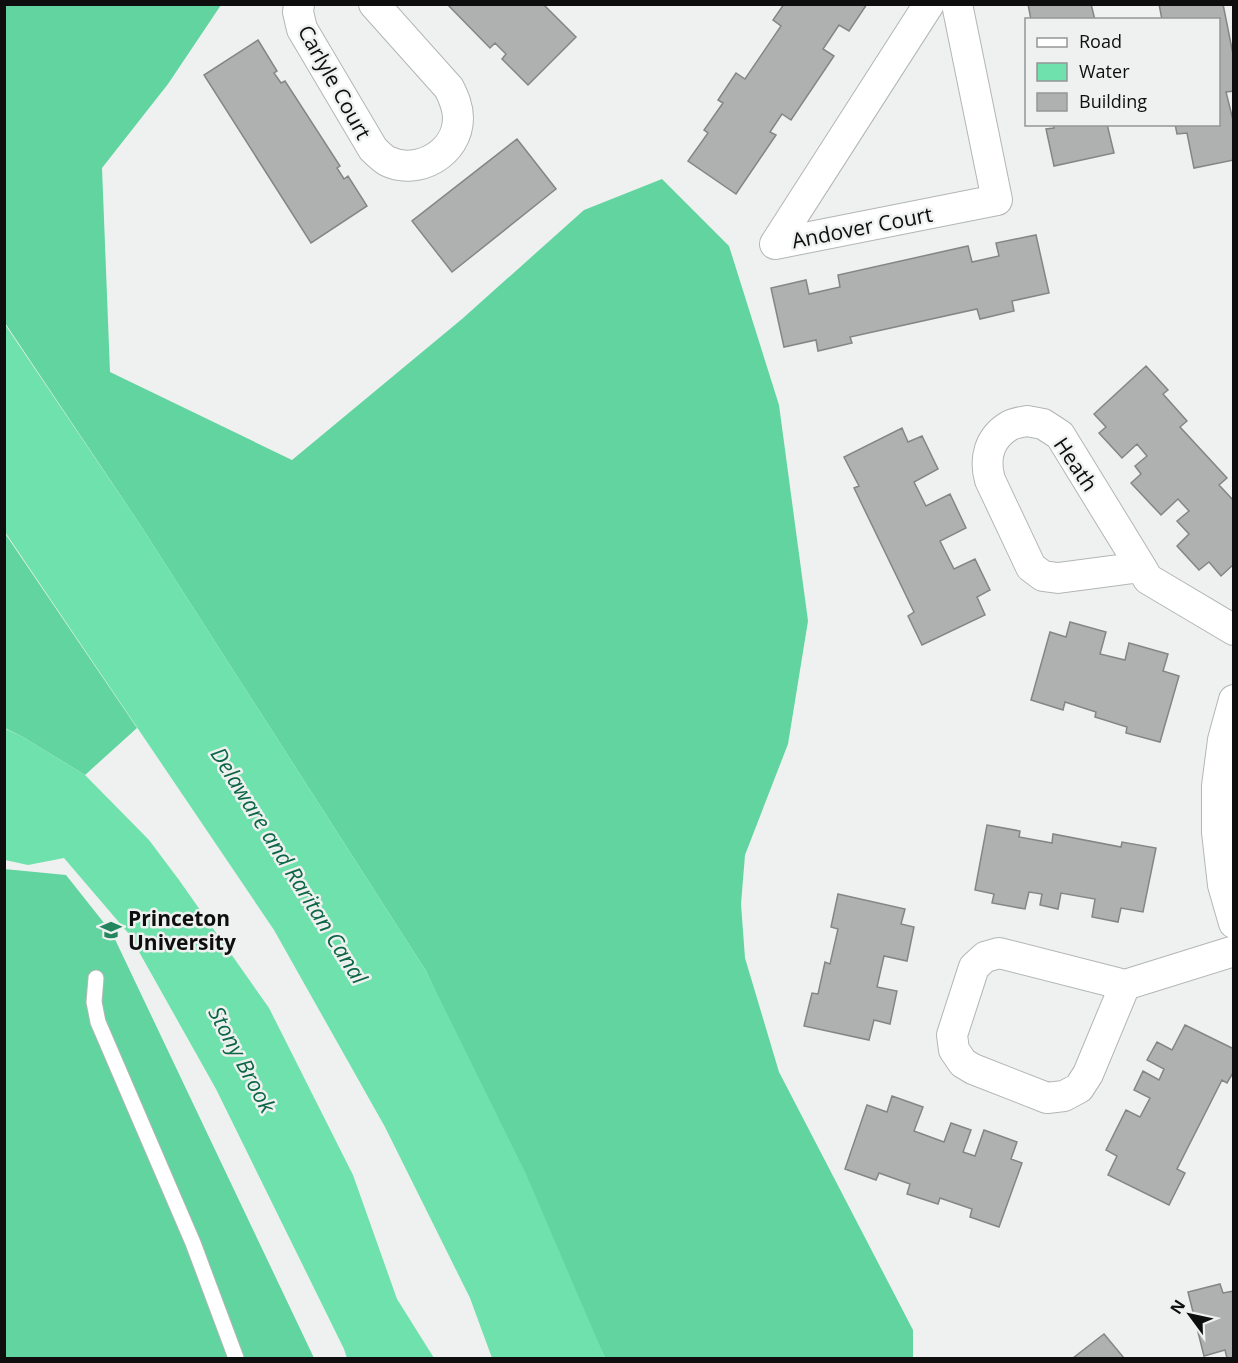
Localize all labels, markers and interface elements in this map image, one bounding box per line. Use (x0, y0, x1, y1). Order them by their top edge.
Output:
legend (1025, 18, 1220, 126)
street label: Carlyle Court (292, 20, 378, 144)
text: Road (1079, 29, 1122, 53)
text: Water (1079, 59, 1130, 83)
text: Building (1079, 89, 1147, 113)
street label: Andover Court (789, 200, 935, 254)
street label: Heath (1048, 432, 1104, 496)
water label: Delaware and Raritan Canal (205, 741, 376, 990)
place label: Princeton University (128, 904, 236, 956)
school or university icon: Princeton University (99, 918, 123, 942)
water label: Stony Brook (202, 1000, 284, 1119)
north arrow (1160, 1285, 1220, 1345)
text: N (1165, 1295, 1190, 1318)

